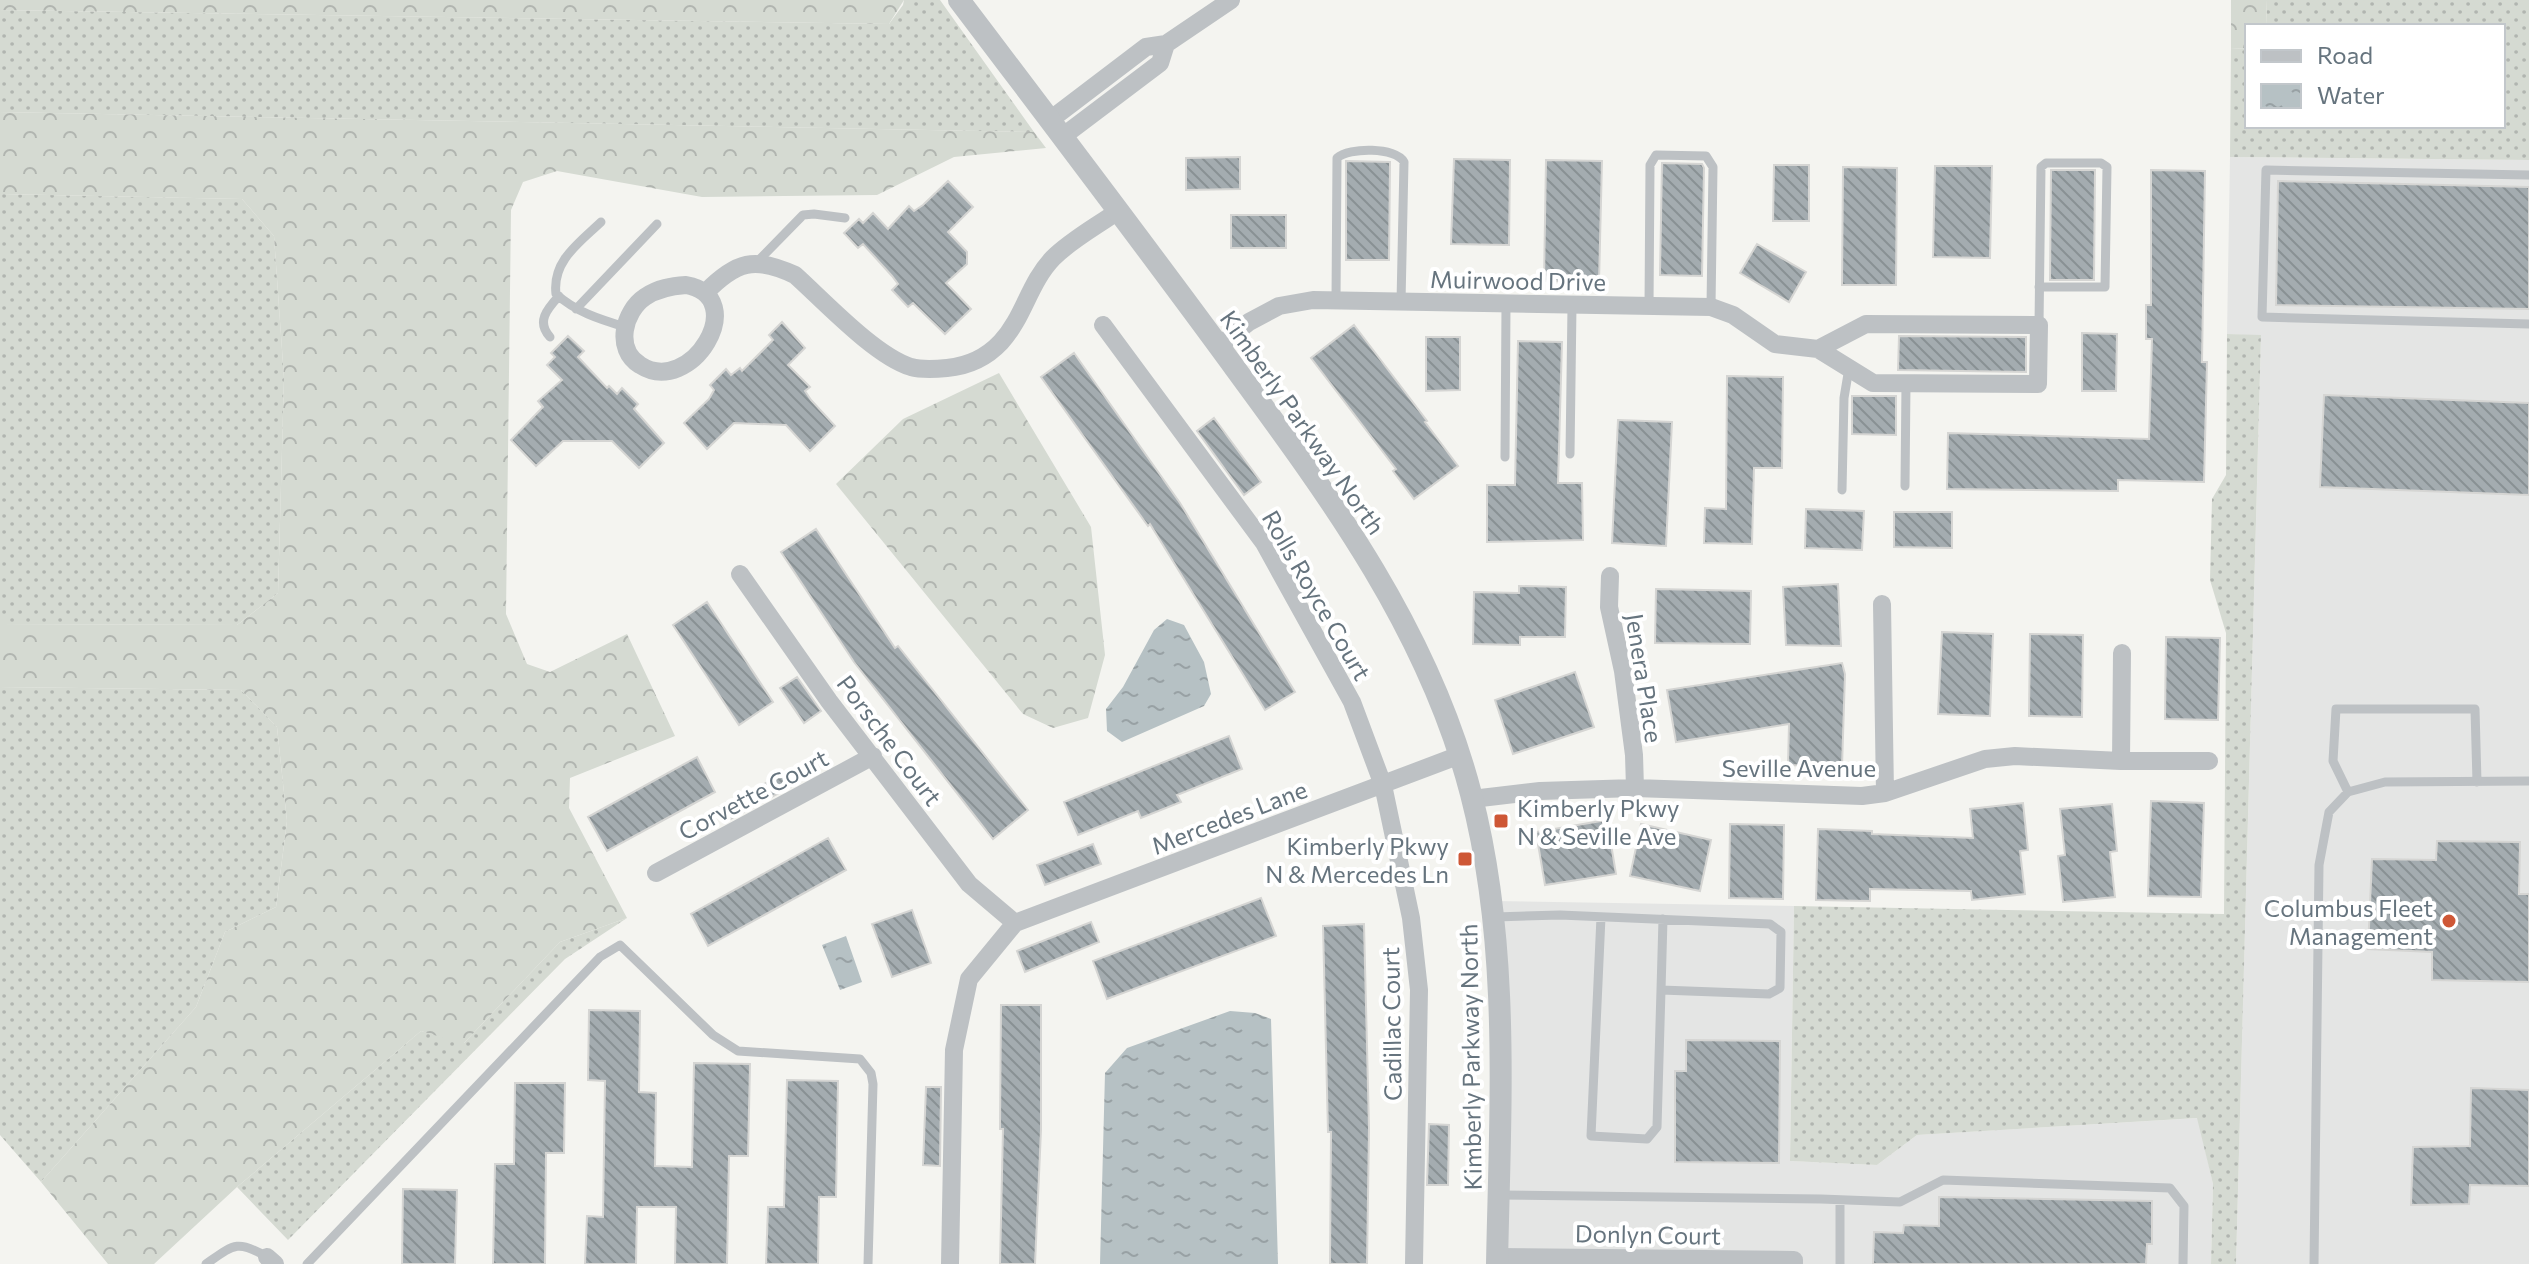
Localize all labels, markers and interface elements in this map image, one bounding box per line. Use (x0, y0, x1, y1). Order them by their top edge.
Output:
legend (2245, 24, 2505, 128)
text: Road (2317, 40, 2373, 69)
text: Water (2317, 80, 2385, 109)
street label: Muirwood Drive (1430, 264, 1606, 296)
street label: Kimberly Parkway North (1215, 304, 1391, 540)
street label: Rolls Royce Court (1257, 505, 1377, 685)
street label: Jenera Place (1620, 611, 1670, 745)
street label: Porsche Court (832, 669, 948, 811)
street label: Corvette Court (673, 742, 833, 846)
street label: Seville Avenue (1722, 753, 1876, 782)
street label: Mercedes Lane (1147, 774, 1311, 860)
place label: Kimberly Pkwy N & Seville Ave (1517, 793, 1679, 850)
marker: Kimberly Pkwy N & Seville Ave (1492, 812, 1510, 830)
place label: Kimberly Pkwy N & Mercedes Ln (1265, 831, 1449, 888)
marker: Kimberly Pkwy N & Mercedes Ln (1456, 850, 1474, 868)
place label: Columbus Fleet Management (2264, 893, 2433, 950)
marker: Columbus Fleet Management (2440, 912, 2458, 930)
street label: Kimberly Parkway North (1453, 923, 1487, 1191)
street label: Cadillac Court (1375, 947, 1407, 1101)
street label: Donlyn Court (1575, 1218, 1722, 1250)

